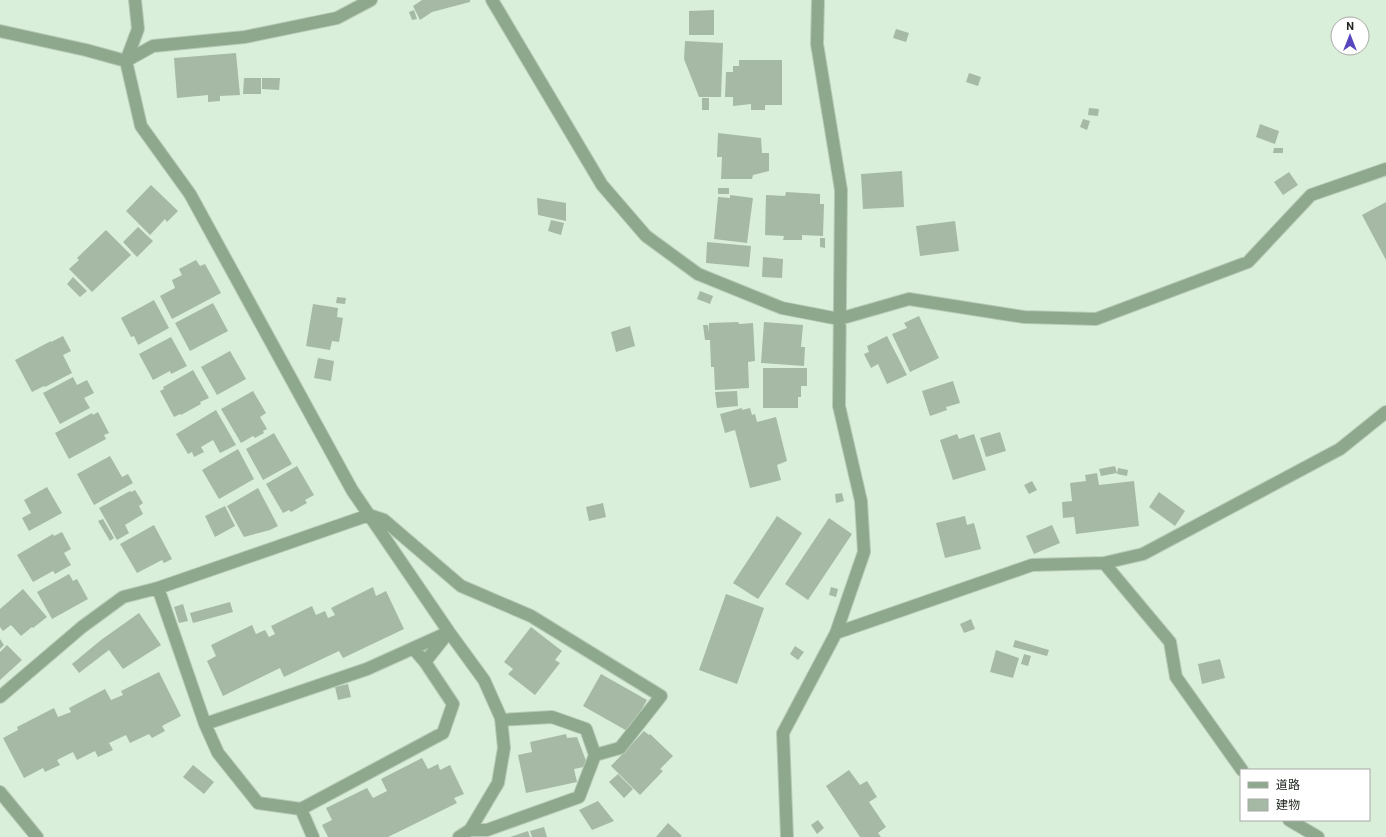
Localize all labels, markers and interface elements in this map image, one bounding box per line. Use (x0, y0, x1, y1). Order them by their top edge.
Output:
north arrow (1330, 16, 1370, 56)
text: N (1346, 20, 1354, 33)
legend (1240, 769, 1370, 821)
text: 道路 (1276, 778, 1300, 792)
text: 建物 (1276, 798, 1300, 812)

